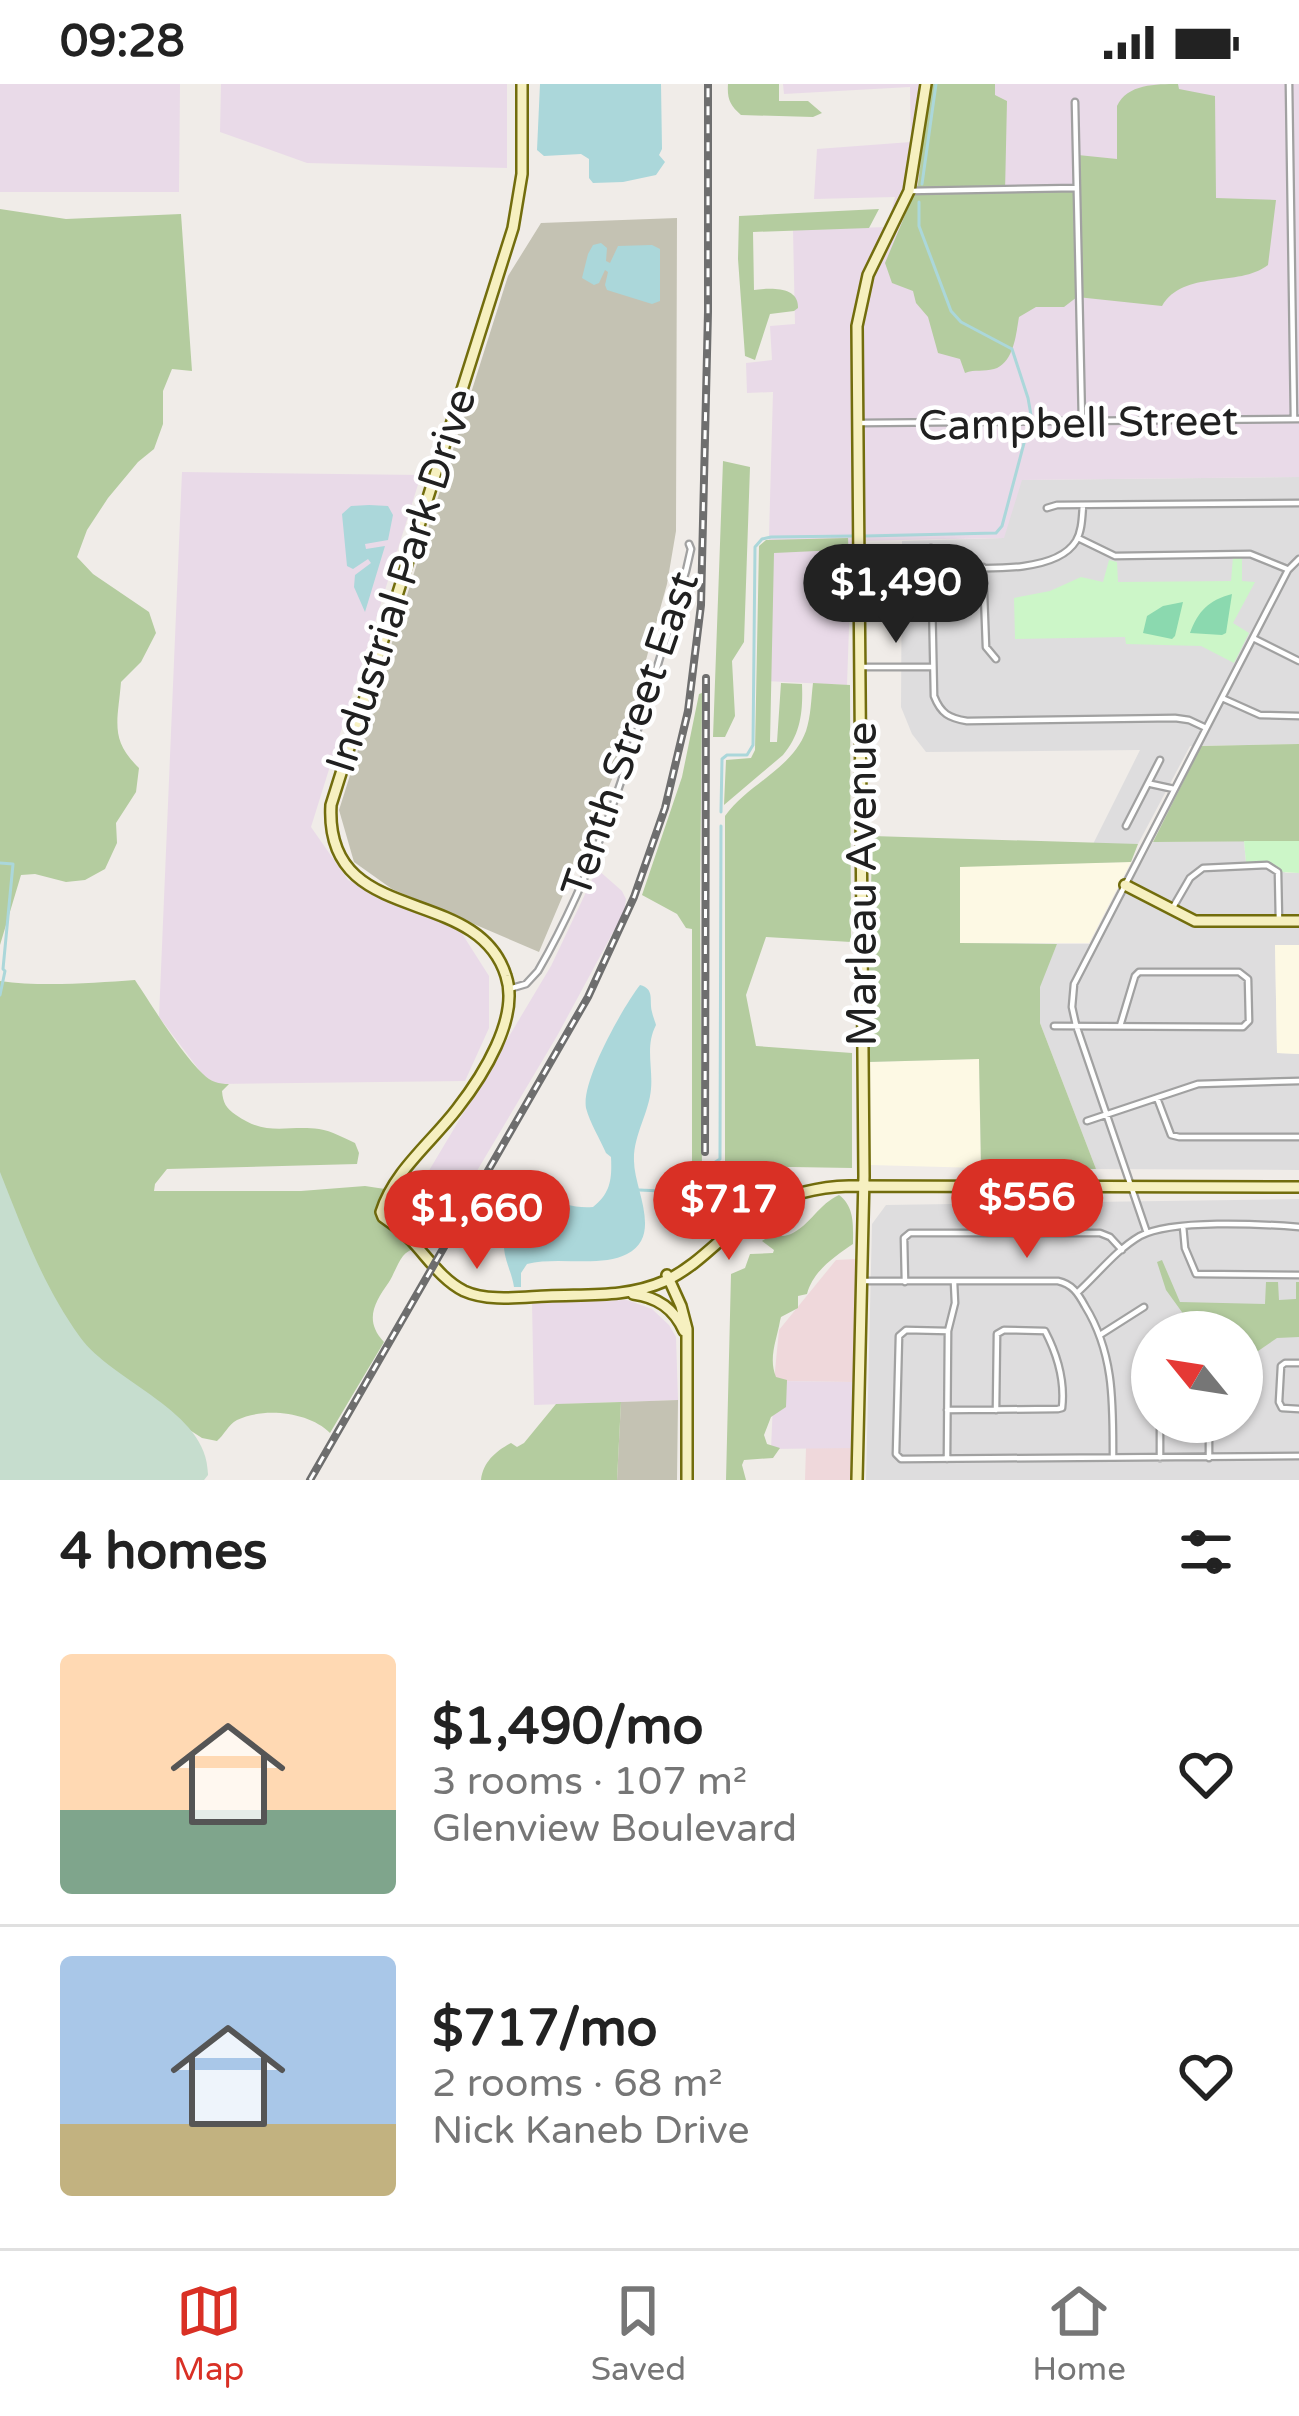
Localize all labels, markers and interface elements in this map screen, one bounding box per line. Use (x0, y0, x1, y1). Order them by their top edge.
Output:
text: 09:28 (60, 15, 185, 69)
street label: Industrial Park Drive (315, 382, 488, 779)
street label: Campbell Street (918, 395, 1238, 452)
pin: $1,490 (798, 544, 994, 646)
text: $1,490 (830, 559, 962, 606)
street label: Tenth Street East (551, 565, 710, 904)
street label: Marleau Avenue (837, 722, 888, 1046)
pin: $556 (956, 1159, 1098, 1261)
pin: $717 (658, 1161, 800, 1263)
pin: $1,660 (379, 1170, 575, 1272)
text: $556 (978, 1174, 1076, 1221)
text: $717 (680, 1176, 778, 1223)
text: $1,660 (411, 1185, 543, 1232)
north arrow (1131, 1311, 1263, 1443)
map controls (1131, 1311, 1263, 1443)
icon: filters (1173, 1519, 1239, 1585)
text: 4 homes (60, 1521, 268, 1583)
text: $1,490/mo (432, 1696, 703, 1758)
icon: home (156, 1702, 300, 1846)
icon: heart (1173, 1741, 1239, 1807)
text: 3 rooms · 107 m² (432, 1758, 747, 1805)
text: Glenview Boulevard (432, 1805, 797, 1852)
text: $717/mo (432, 1998, 658, 2060)
icon: home (156, 2004, 300, 2148)
icon: heart (1173, 2043, 1239, 2109)
text: 2 rooms · 68 m² (432, 2060, 723, 2107)
text: Nick Kaneb Drive (432, 2107, 750, 2154)
tab: Map (173, 2278, 244, 2389)
tab: Saved (591, 2278, 686, 2389)
tab: Home (1032, 2278, 1126, 2389)

